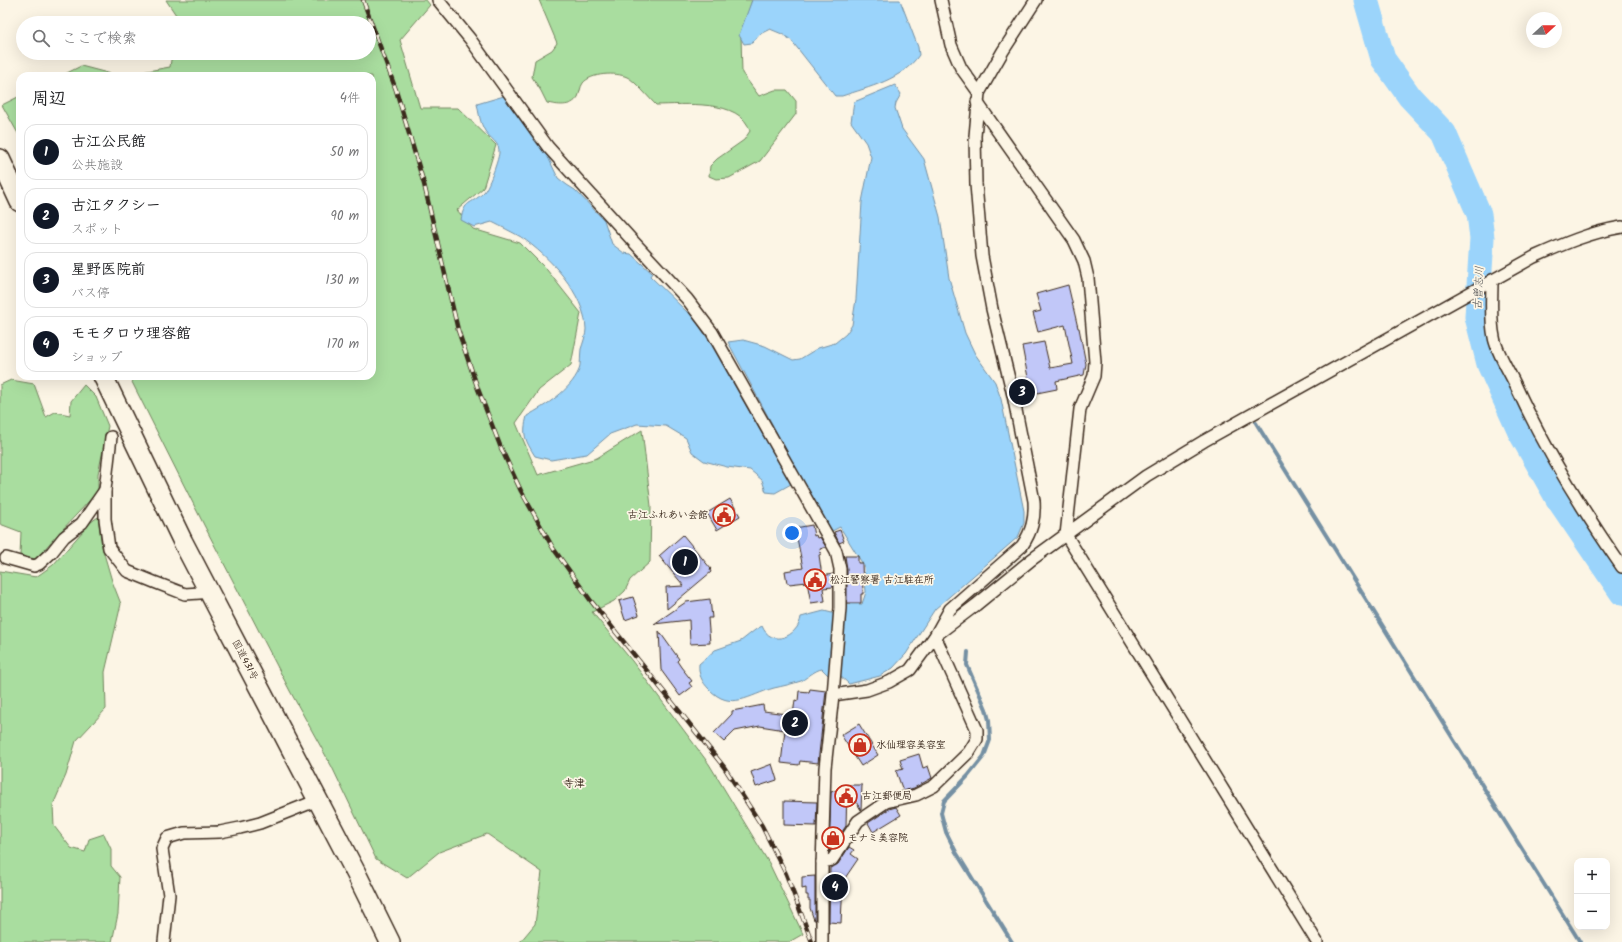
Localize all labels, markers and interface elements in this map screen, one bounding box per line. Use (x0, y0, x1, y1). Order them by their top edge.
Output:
north arrow (1526, 12, 1562, 48)
search box (16, 16, 376, 60)
icon: search (30, 27, 52, 49)
text: ここで検索 (62, 27, 137, 51)
text: 周辺 (32, 86, 66, 113)
text: 4件 (340, 88, 360, 109)
text: 古江公民館 (71, 130, 146, 154)
text: 1 (44, 142, 48, 163)
text: 50 m (330, 142, 359, 163)
text: 公共施設 (71, 155, 123, 176)
text: 古江タクシー (71, 194, 161, 218)
text: 2 (42, 206, 50, 227)
text: 90 m (331, 206, 359, 227)
text: スポット (71, 219, 123, 240)
text: 星野医院前 (71, 258, 146, 282)
water label: 古曽志川 (1469, 266, 1489, 310)
text: 3 (42, 270, 50, 291)
text: 130 m (325, 270, 359, 291)
text: バス停 (71, 283, 110, 304)
text: モモタロウ理容館 (71, 322, 191, 346)
text: 4 (42, 334, 50, 355)
text: 170 m (327, 334, 359, 355)
text: ショップ (71, 347, 122, 368)
pin: 3 (1009, 377, 1035, 407)
public building icon: 古江ふれあい会館 (711, 502, 737, 528)
place label: 古江ふれあい会館 (628, 507, 708, 523)
your location (782, 523, 802, 543)
pin: 1 (672, 547, 698, 577)
public building icon: 松江警察署 古江駐在所 (802, 567, 828, 593)
place label: 松江警察署 古江駐在所 (830, 572, 934, 588)
street label: 国道431号 (228, 637, 262, 683)
pin: 2 (782, 708, 808, 738)
shop icon: 水仙理容美容室 (847, 732, 873, 758)
place label: 水仙理容美容室 (876, 737, 946, 753)
district label: 寺津 (563, 775, 585, 793)
public building icon: 古江郵便局 (833, 783, 859, 809)
place label: 古江郵便局 (862, 788, 912, 804)
shop icon: モナミ美容院 (820, 825, 846, 851)
place label: モナミ美容院 (848, 830, 908, 846)
map controls (1574, 858, 1610, 930)
button: + (1574, 858, 1610, 894)
pin: 4 (822, 872, 848, 902)
button: − (1574, 894, 1610, 930)

